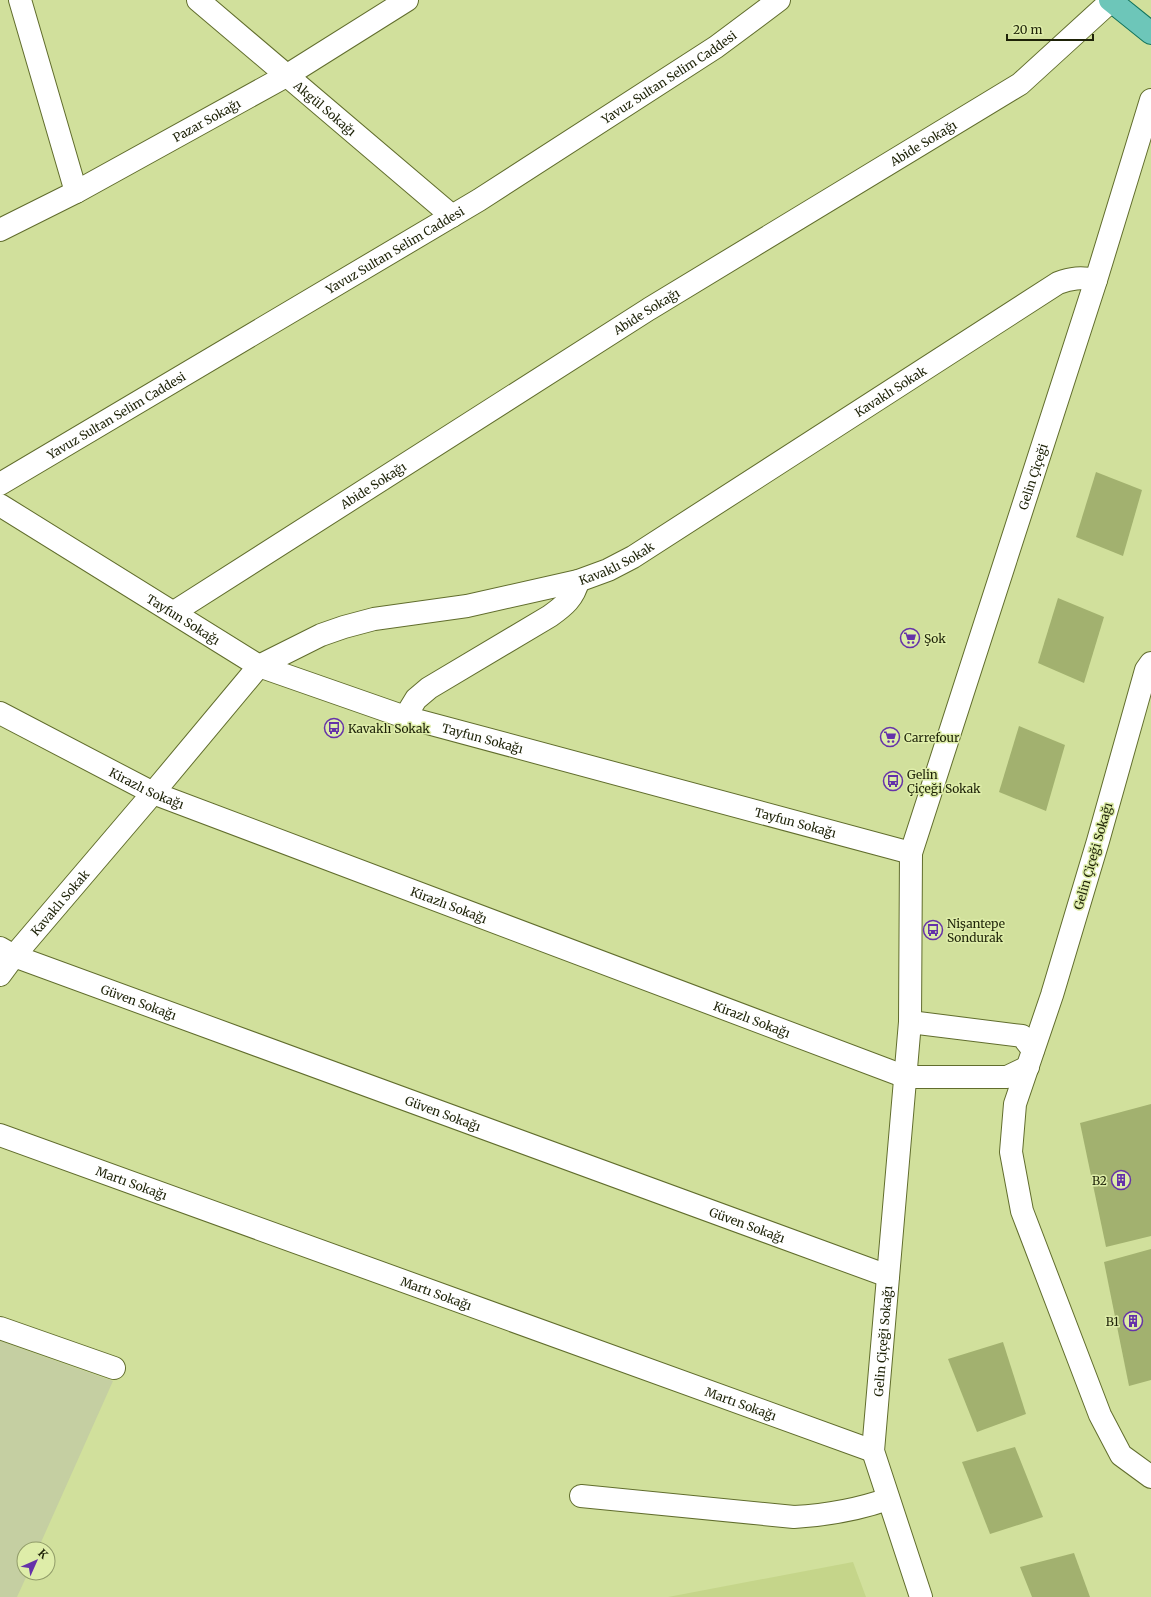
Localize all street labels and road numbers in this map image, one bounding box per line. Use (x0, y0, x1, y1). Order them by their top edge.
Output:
street label: Yavuz Sultan Selim Caddesi (598, 27, 739, 127)
street label: Akgül Sokağı (290, 77, 359, 139)
street label: Pazar Sokağı (170, 95, 243, 145)
street label: Abide Sokağı (886, 117, 959, 169)
street label: Yavuz Sultan Selim Caddesi (322, 203, 467, 297)
street label: Abide Sokağı (609, 285, 682, 338)
street label: Kavaklı Sokak (852, 362, 929, 420)
street label: Yavuz Sultan Selim Caddesi (43, 368, 188, 462)
street label: Gelin Çiçeği (1015, 441, 1050, 511)
street label: Abide Sokağı (336, 458, 409, 512)
street label: Kavaklı Sokak (577, 538, 657, 588)
street label: Tayfun Sokağı (144, 591, 223, 648)
street label: Tayfun Sokağı (440, 720, 525, 756)
street label: Kirazlı Sokağı (107, 764, 186, 812)
street label: Gelin Çiçeği Sokağı (1070, 800, 1116, 911)
street label: Tayfun Sokağı (753, 804, 838, 840)
street label: Kavaklı Sokak (27, 866, 92, 938)
street label: Kirazlı Sokağı (409, 883, 490, 926)
street label: Güven Sokağı (99, 981, 179, 1022)
street label: Kirazlı Sokağı (712, 998, 793, 1040)
street label: Güven Sokağı (403, 1092, 483, 1134)
street label: Martı Sokağı (94, 1163, 169, 1202)
street label: Güven Sokağı (707, 1204, 787, 1245)
street label: Martı Sokağı (399, 1273, 474, 1313)
street label: Gelin Çiçeği Sokağı (870, 1285, 895, 1397)
street label: Martı Sokağı (703, 1383, 779, 1423)

